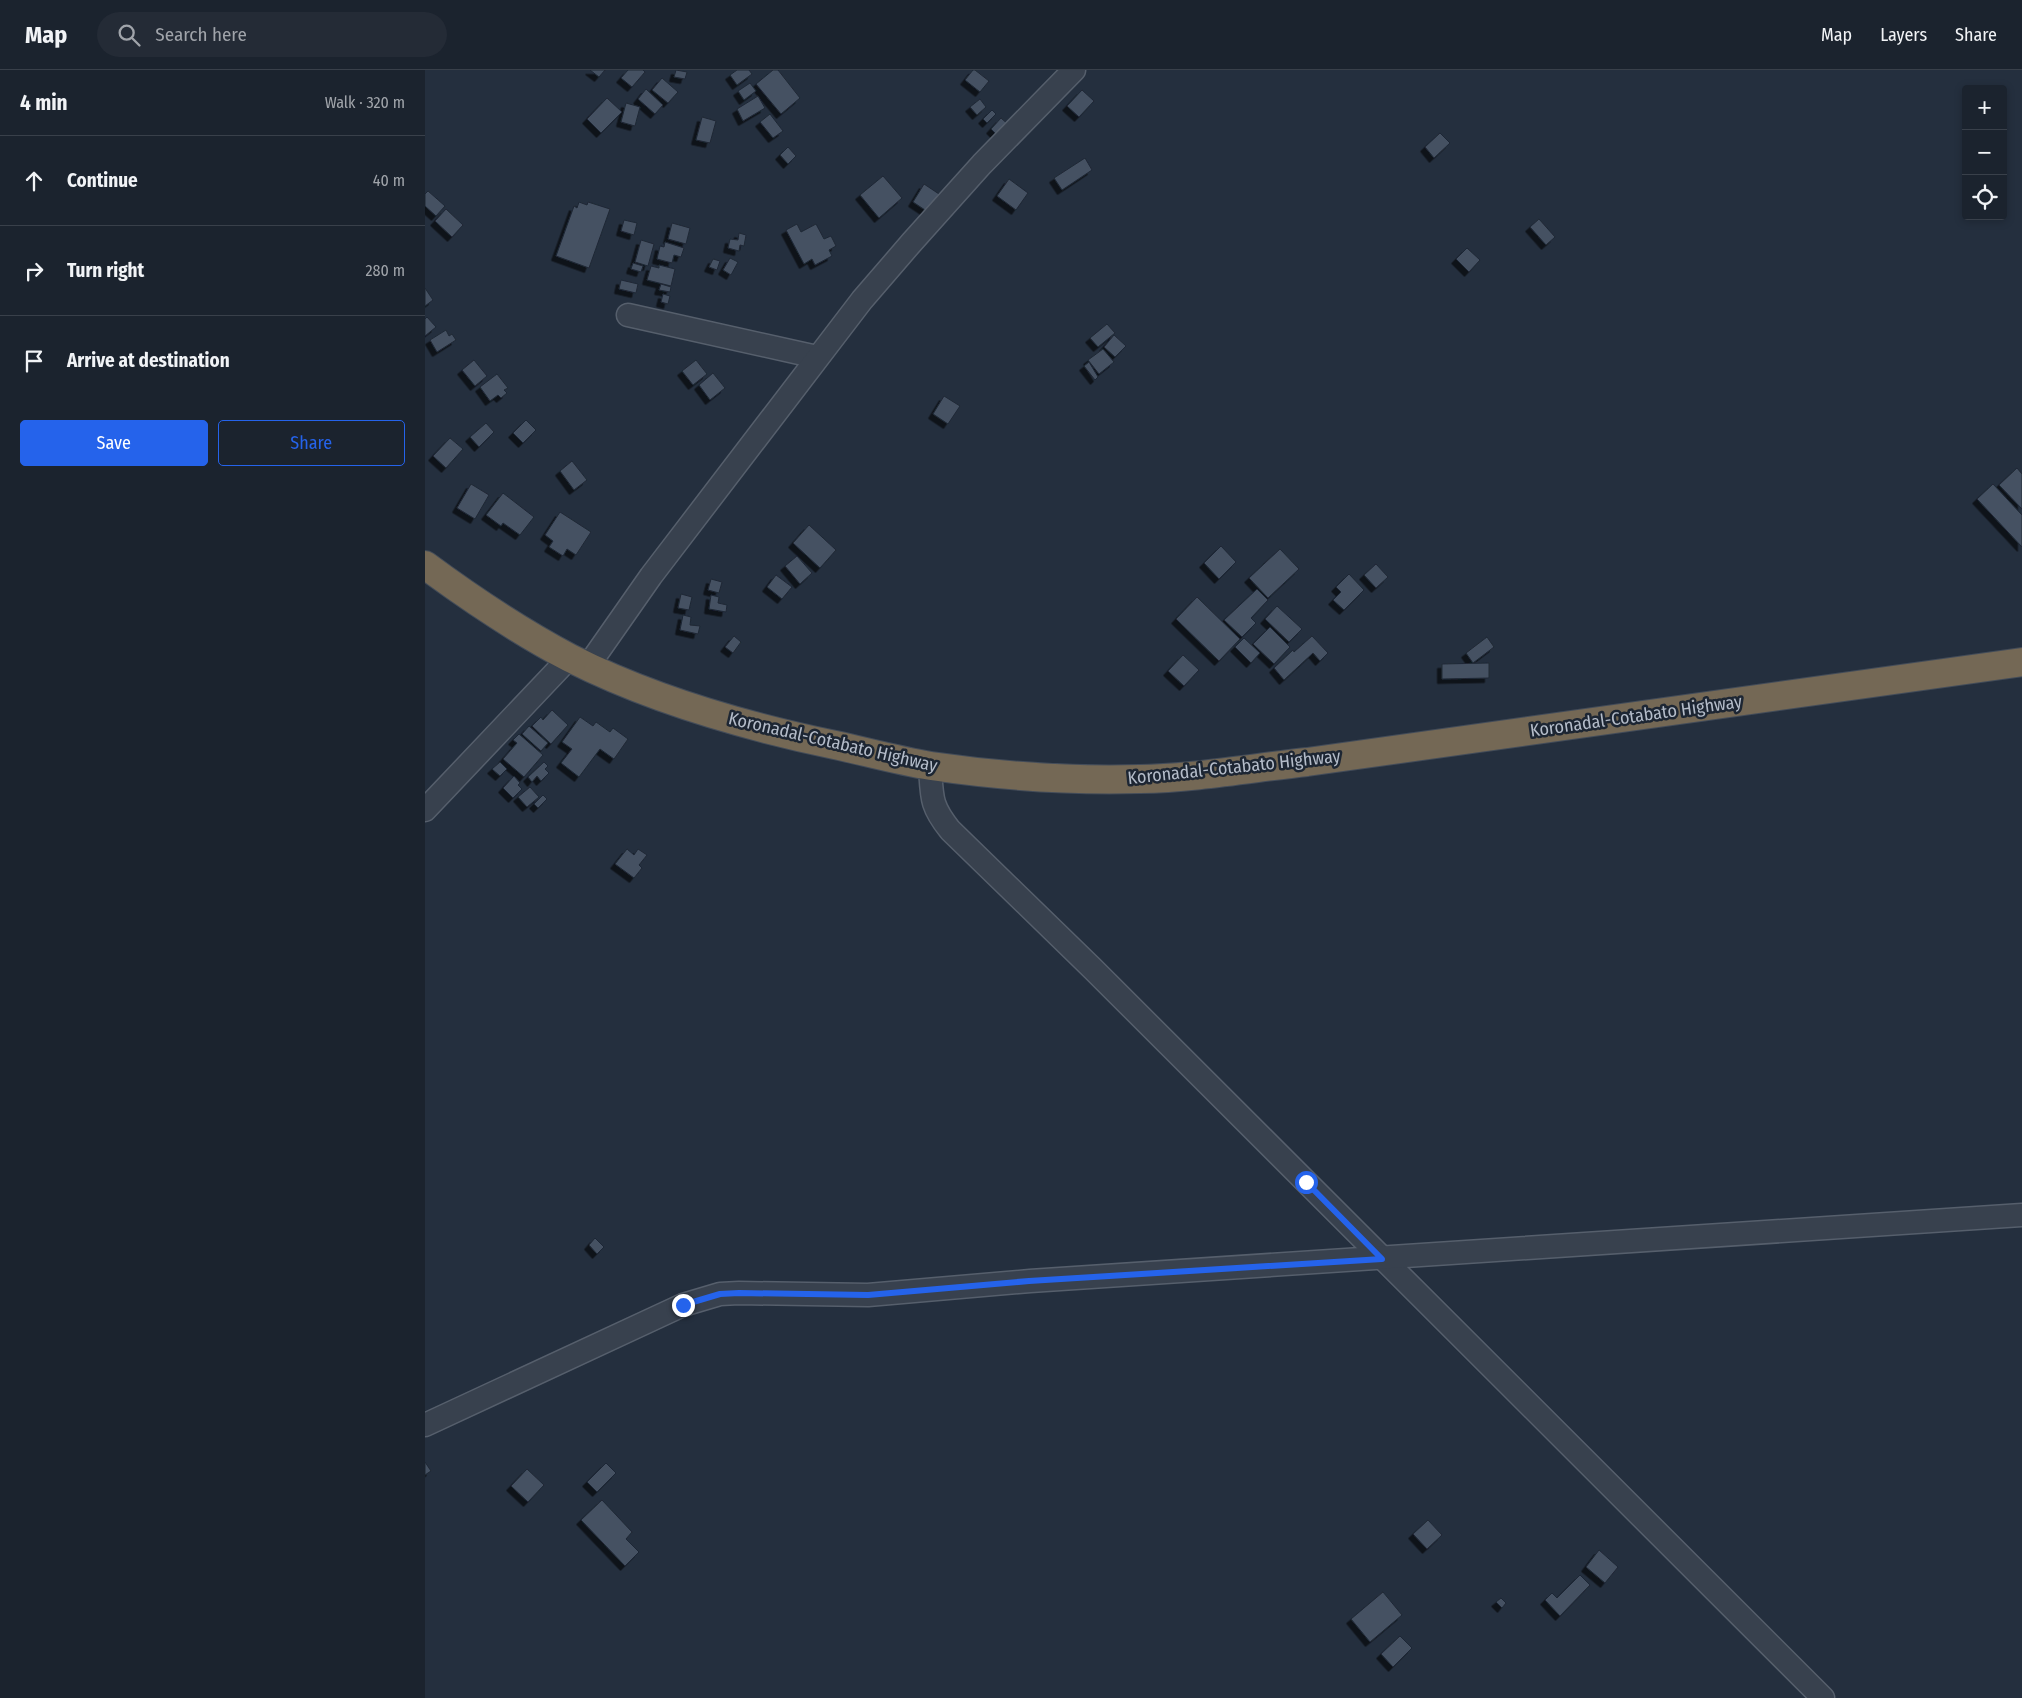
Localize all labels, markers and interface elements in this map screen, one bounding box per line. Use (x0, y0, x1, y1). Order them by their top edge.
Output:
search box (97, 12, 447, 57)
text: Map (25, 21, 67, 49)
icon: search (115, 21, 143, 49)
text: Search here (155, 23, 247, 46)
text: Map (1821, 24, 1852, 46)
text: Layers (1880, 24, 1927, 46)
text: Share (1955, 24, 1997, 46)
map controls (1962, 85, 2007, 220)
button: + (1962, 85, 2007, 130)
text: 4 min (20, 90, 68, 116)
text: Walk · 320 m (325, 93, 405, 112)
button: − (1962, 130, 2007, 175)
icon: ahead (20, 167, 48, 195)
text: Continue (67, 169, 138, 192)
text: 40 m (373, 171, 405, 190)
button: locate (1962, 175, 2007, 220)
icon: right (20, 257, 48, 285)
text: Turn right (67, 259, 144, 282)
text: 280 m (366, 261, 405, 280)
icon: arrive (20, 347, 48, 375)
text: Arrive at destination (67, 349, 230, 372)
button: Save (20, 420, 208, 466)
button: Share (218, 420, 405, 466)
street label: Koronadal-Cotabato Highway (1529, 690, 1743, 742)
street label: Koronadal-Cotabato Highway (726, 707, 940, 777)
street label: Koronadal-Cotabato Highway (1127, 745, 1341, 789)
route start (1295, 1171, 1318, 1194)
route end (672, 1294, 695, 1317)

